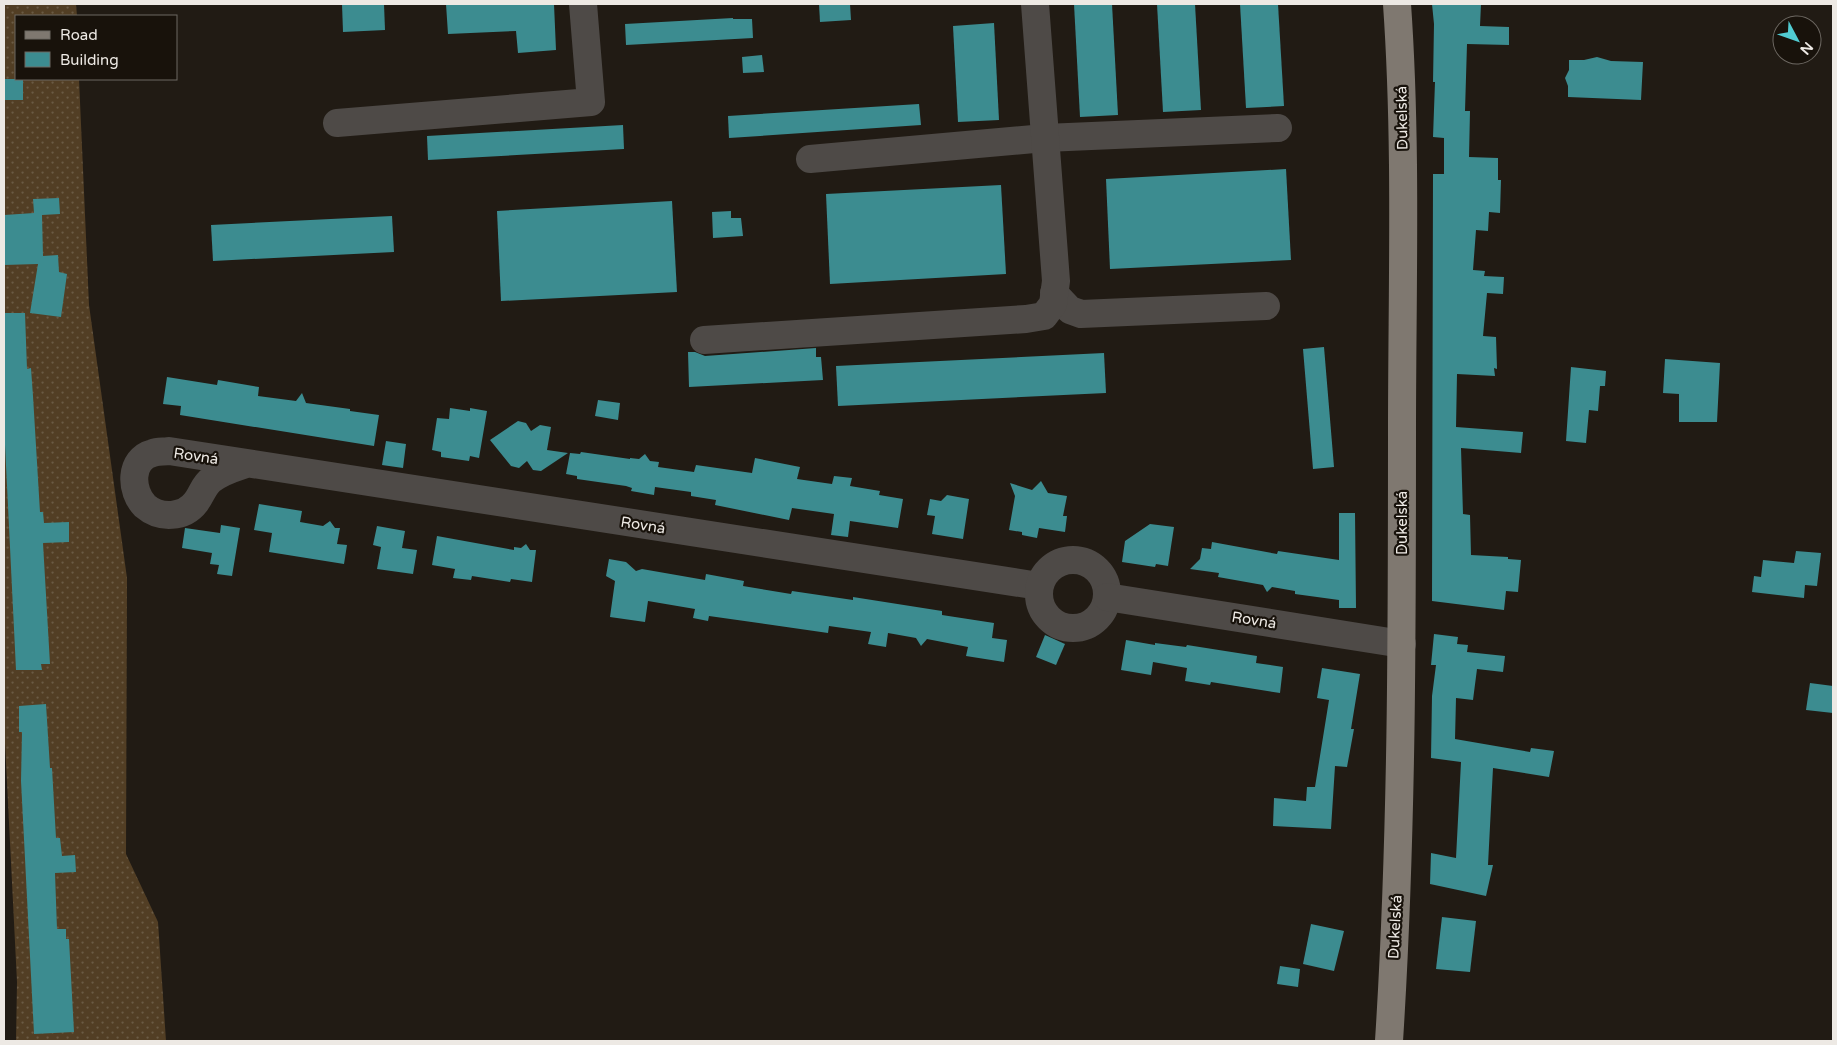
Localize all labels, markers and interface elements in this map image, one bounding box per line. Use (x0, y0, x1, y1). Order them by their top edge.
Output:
legend (15, 15, 178, 80)
north arrow (1772, 15, 1822, 65)
text: Road (60, 26, 98, 44)
text: N (1796, 38, 1817, 58)
text: Building (60, 51, 119, 69)
street label: Dukelská (1392, 86, 1412, 150)
street label: Rovná (172, 444, 220, 468)
street label: Dukelská (1393, 491, 1411, 555)
street label: Rovná (619, 513, 667, 537)
street label: Rovná (1230, 608, 1278, 632)
street label: Dukelská (1384, 894, 1406, 960)

